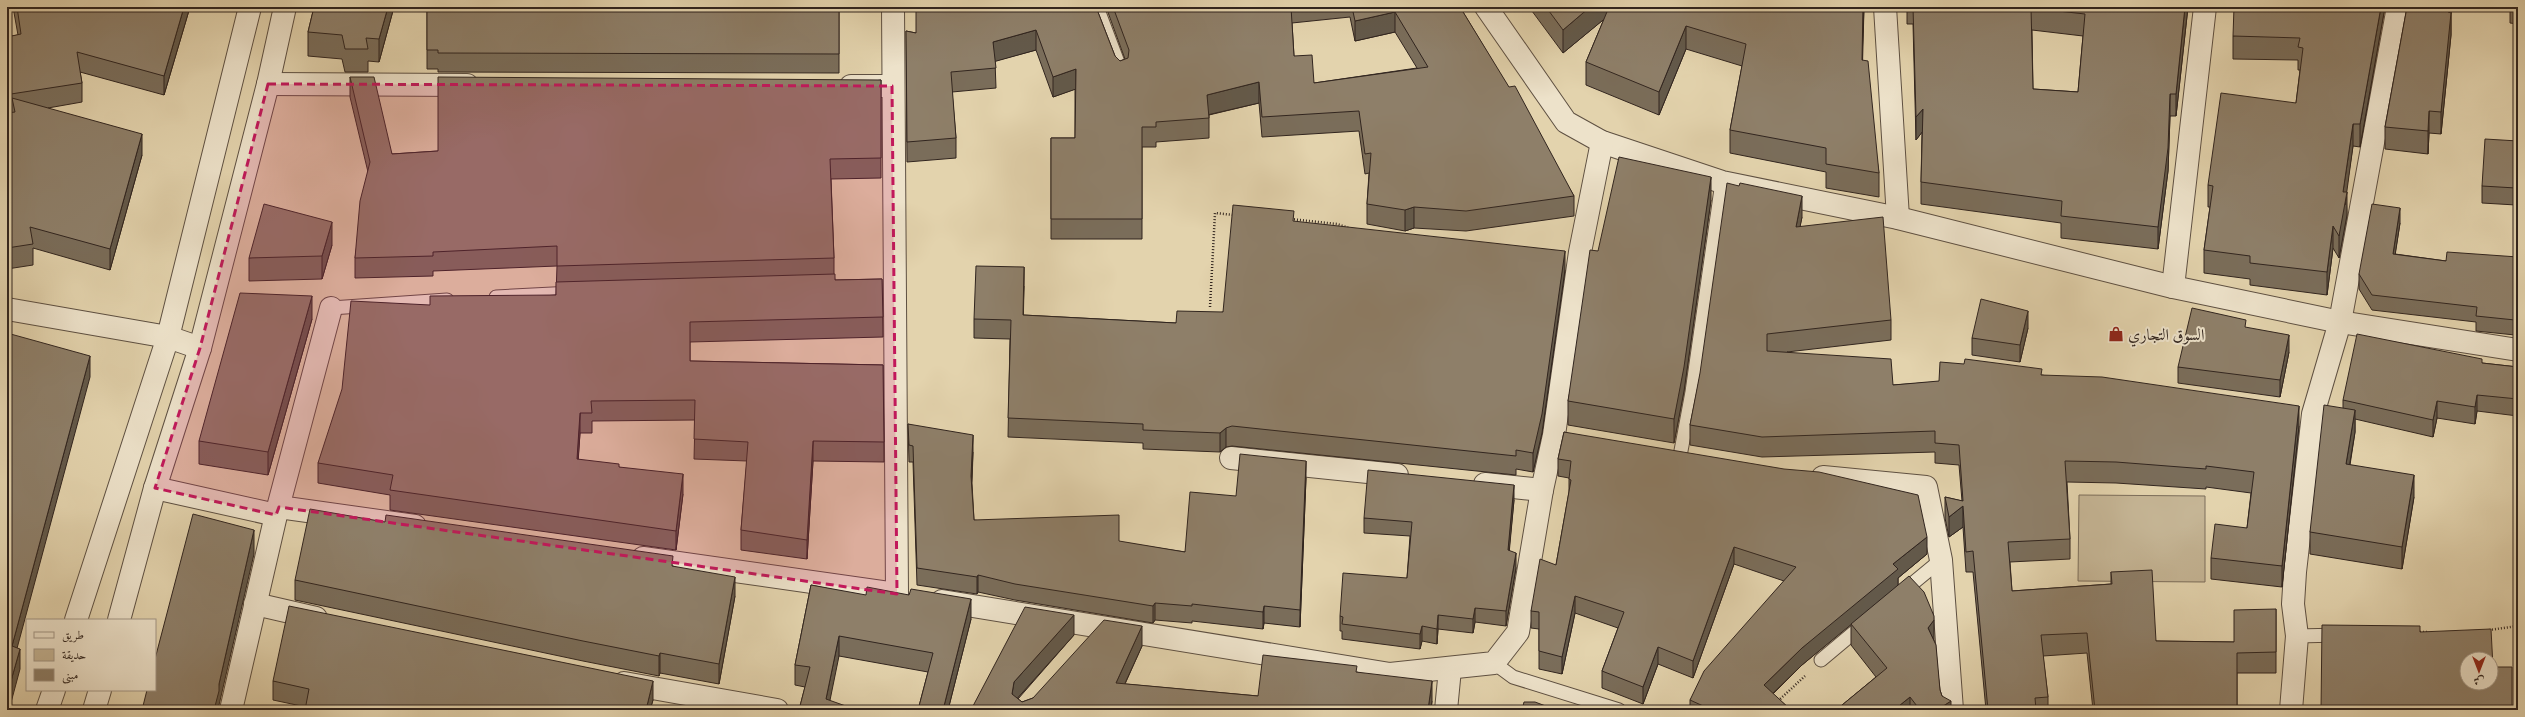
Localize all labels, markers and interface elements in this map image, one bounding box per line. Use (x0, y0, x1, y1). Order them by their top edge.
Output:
place label: السوق التجاري (2128, 322, 2204, 347)
shop icon: السوق التجاري (2107, 325, 2125, 343)
legend (26, 619, 156, 691)
text: طريق (62, 626, 84, 643)
text: حديقة (62, 646, 86, 663)
north arrow (2459, 651, 2499, 691)
text: مبنى (62, 666, 78, 684)
text: ش (2473, 673, 2484, 689)

